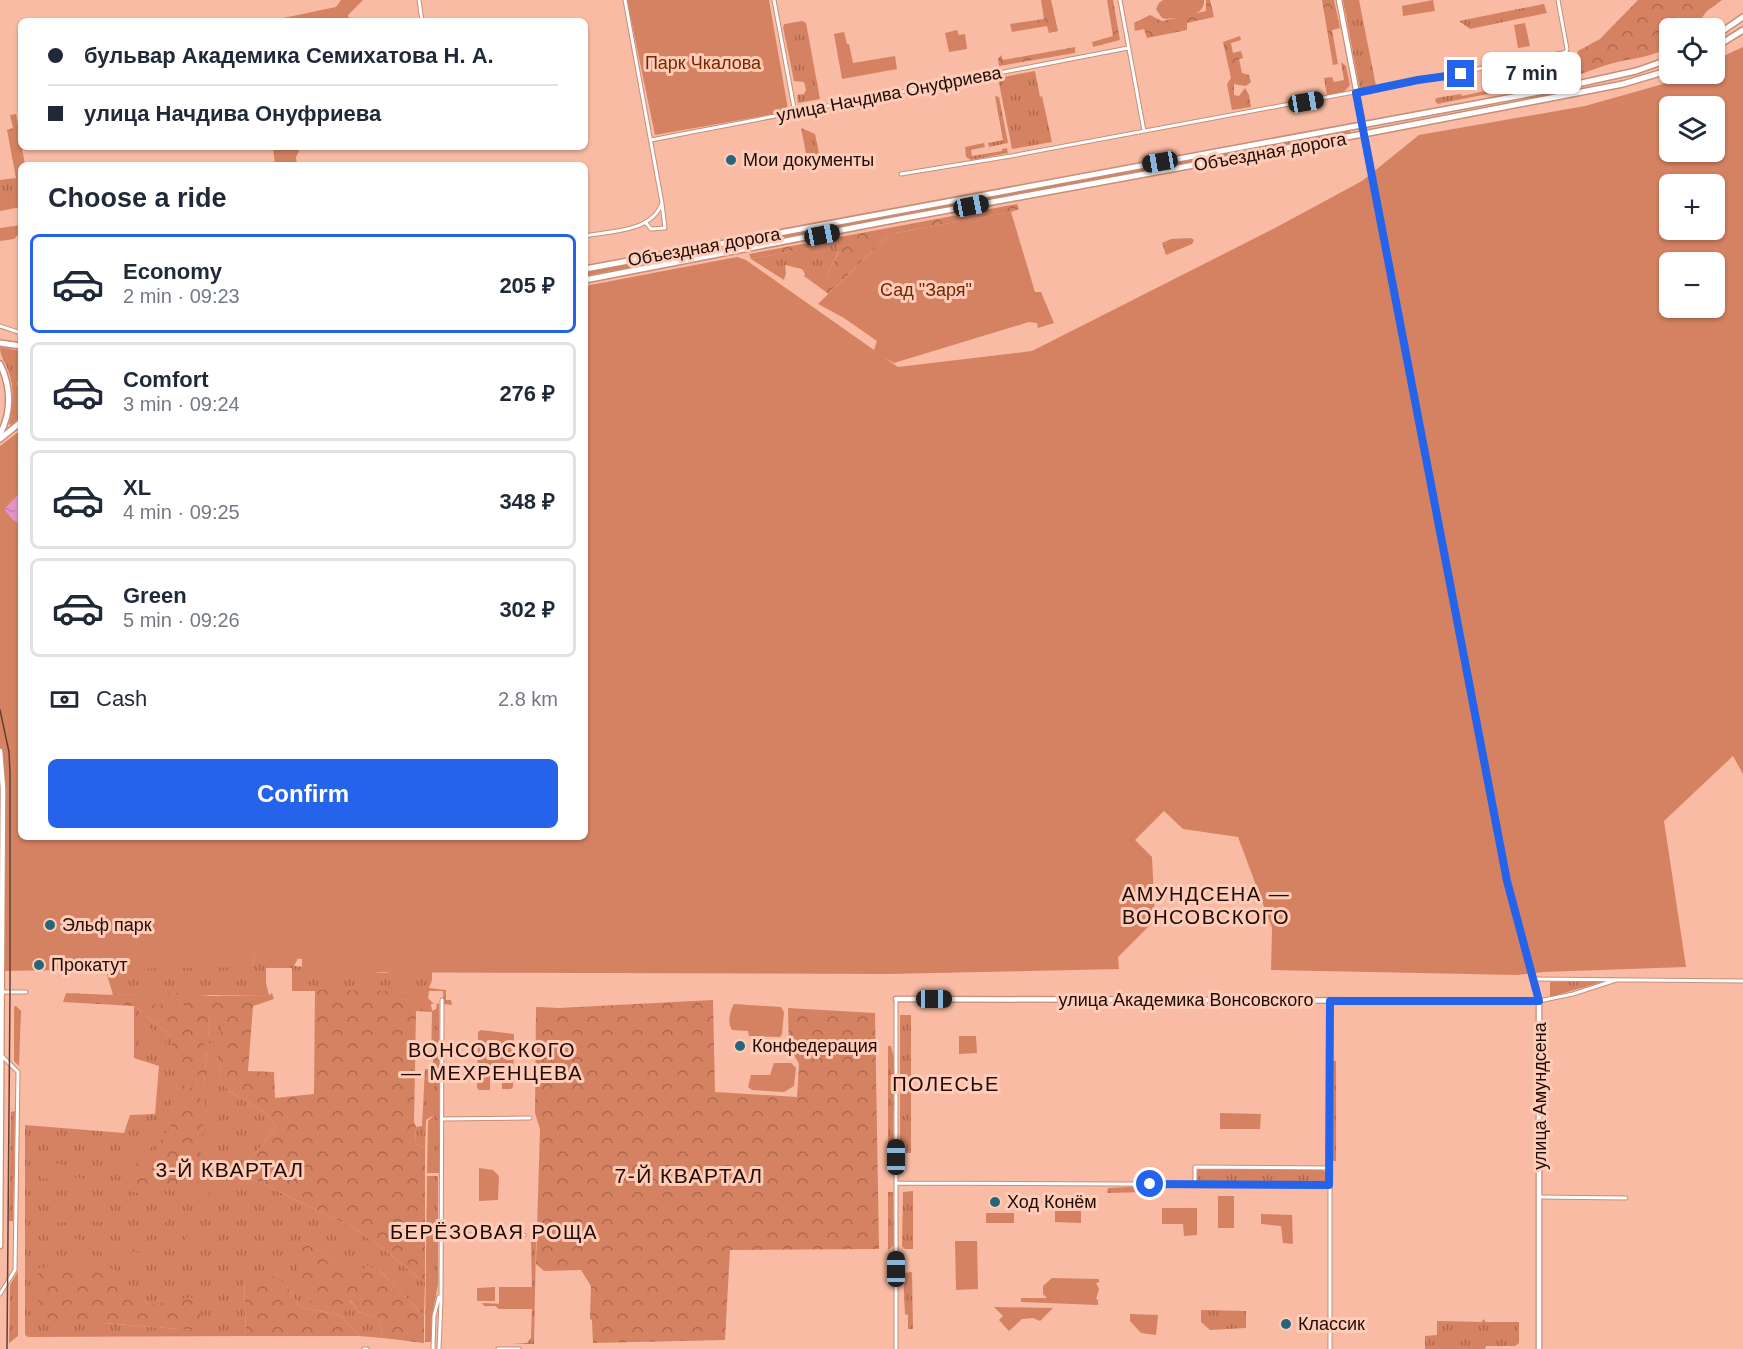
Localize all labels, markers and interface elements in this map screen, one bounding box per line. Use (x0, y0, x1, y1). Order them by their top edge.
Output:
map controls (1659, 18, 1725, 318)
button: locate (1659, 18, 1725, 84)
text: бульвар Академика Семихатова Н. А. (84, 43, 494, 68)
park label: Парк Чкалова (645, 53, 762, 73)
callout: 7 min (1482, 53, 1581, 95)
route end (1447, 60, 1474, 87)
street label: улица Начдива Онуфриева (775, 62, 1004, 126)
text: 7 min (1505, 62, 1558, 84)
car (1287, 90, 1325, 114)
button: layers (1659, 96, 1725, 162)
text: улица Начдива Онуфриева (84, 101, 381, 126)
street label: Объездная дорога (1192, 129, 1349, 175)
place label: Мои документы (743, 150, 874, 170)
car (1141, 150, 1179, 174)
marker: Мои документы (724, 153, 738, 167)
button: + (1659, 174, 1725, 240)
text: Choose a ride (48, 183, 227, 213)
car (952, 194, 990, 218)
car (803, 223, 841, 247)
street label: Объездная дорога (626, 224, 783, 270)
button: − (1659, 252, 1725, 318)
icon: car (51, 257, 105, 311)
text: Economy (123, 259, 222, 284)
text: 205 ₽ (499, 273, 555, 298)
park label: Сад "Заря" (880, 280, 972, 300)
text: 2 min · 09:23 (123, 285, 240, 307)
icon: car (51, 365, 105, 419)
text: Comfort (123, 367, 209, 392)
text: 276 ₽ (499, 381, 555, 406)
text: 3 min · 09:24 (123, 393, 240, 415)
icon: car (51, 473, 105, 527)
text: XL (123, 475, 151, 500)
text: 348 ₽ (499, 489, 555, 514)
text: 4 min · 09:25 (123, 501, 240, 523)
icon: car (51, 581, 105, 635)
text: Green (123, 583, 187, 608)
text: 302 ₽ (499, 597, 555, 622)
text: 5 min · 09:26 (123, 609, 240, 631)
icon: cash (48, 683, 81, 716)
text: Cash (96, 686, 147, 711)
text: 2.8 km (498, 688, 558, 710)
button: Confirm (48, 759, 558, 828)
district label: АМУНДСЕНА — ВОНСОВСКОГО (1122, 883, 1290, 928)
place label: Эльф парк (62, 915, 152, 935)
marker: Эльф парк (43, 918, 57, 932)
place label: Прокатут (51, 955, 128, 975)
marker: Прокатут (32, 958, 46, 972)
car (916, 990, 952, 1008)
street label: улица Академика Вонсовского (1059, 990, 1313, 1010)
street label: улица Амундсена (1530, 1021, 1550, 1170)
place label: Конфедерация (752, 1036, 878, 1056)
district label: ВОНСОВСКОГО — МЕХРЕНЦЕВА (401, 1039, 583, 1084)
marker: Конфедерация (733, 1039, 747, 1053)
district label: ПОЛЕСЬЕ (892, 1073, 1000, 1095)
car (887, 1139, 905, 1175)
district label: 3-Й КВАРТАЛ (155, 1158, 305, 1181)
district label: 7-Й КВАРТАЛ (614, 1164, 764, 1187)
route start (1136, 1170, 1163, 1197)
place label: Ход Конём (1007, 1192, 1097, 1212)
marker: Ход Конём (988, 1195, 1002, 1209)
district label: БЕРЁЗОВАЯ РОЩА (390, 1221, 598, 1243)
car (887, 1251, 905, 1287)
place label: Классик (1298, 1314, 1365, 1334)
marker: Классик (1279, 1317, 1293, 1331)

